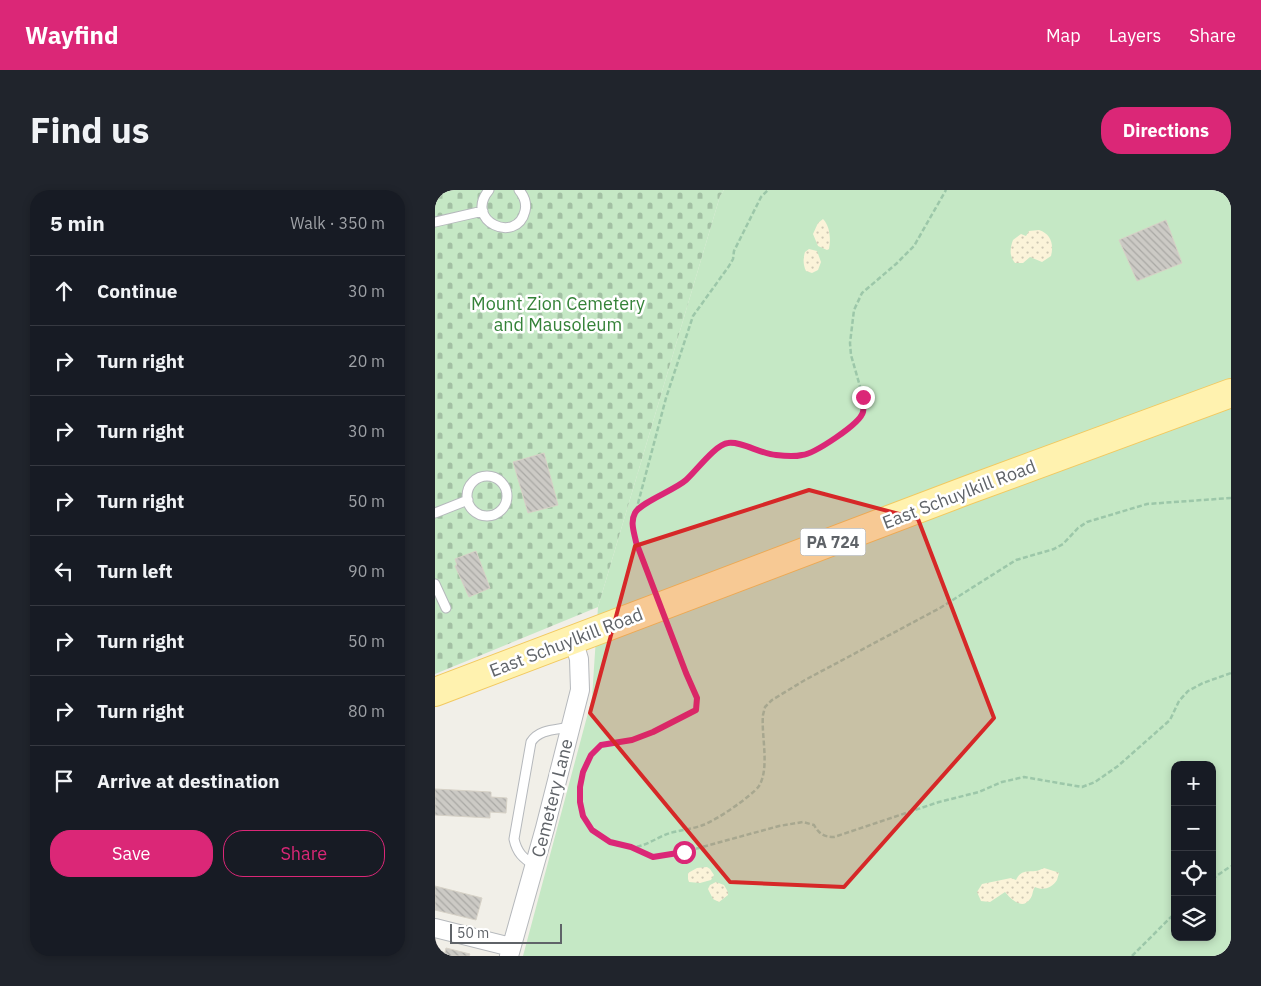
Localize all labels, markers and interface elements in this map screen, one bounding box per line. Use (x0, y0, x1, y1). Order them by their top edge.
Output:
text: Wayfind (25, 19, 118, 51)
text: Map (1046, 24, 1081, 47)
text: Layers (1109, 24, 1161, 47)
text: Share (1189, 24, 1236, 47)
text: Find us (30, 107, 149, 153)
button: Directions (1101, 107, 1231, 154)
text: 5 min (50, 209, 105, 237)
text: Walk · 350 m (290, 213, 385, 233)
icon: ahead (50, 277, 78, 305)
text: Continue (97, 279, 177, 303)
text: 30 m (348, 281, 385, 301)
park label: Mount Zion Cemetery and Mausoleum (471, 292, 645, 336)
icon: right (50, 347, 78, 375)
text: Turn right (97, 349, 184, 373)
text: 20 m (348, 351, 385, 371)
route end (852, 386, 875, 409)
icon: right (50, 417, 78, 445)
text: Turn right (97, 419, 184, 443)
text: 30 m (348, 421, 385, 441)
street label: East Schuylkill Road (879, 454, 1039, 534)
icon: right (50, 487, 78, 515)
text: Turn right (97, 489, 184, 513)
text: 50 m (348, 491, 385, 511)
road number: PA 724 (801, 528, 865, 556)
icon: left (50, 557, 78, 585)
text: Turn left (97, 559, 173, 583)
text: 90 m (348, 561, 385, 581)
street label: East Schuylkill Road (486, 602, 646, 682)
icon: right (50, 627, 78, 655)
text: Turn right (97, 629, 184, 653)
text: 50 m (348, 631, 385, 651)
icon: right (50, 697, 78, 725)
text: Turn right (97, 699, 184, 723)
text: 80 m (348, 701, 385, 721)
street label: Cemetery Lane (526, 736, 578, 860)
map controls (1171, 761, 1216, 941)
button: + (1171, 761, 1216, 806)
icon: arrive (50, 767, 78, 795)
text: Arrive at destination (97, 769, 280, 793)
button: − (1171, 806, 1216, 851)
button: Save (50, 830, 213, 877)
button: Share (223, 830, 385, 877)
route start (673, 841, 696, 864)
button: locate (1171, 851, 1216, 896)
button: layers (1171, 896, 1216, 941)
scale bar (450, 921, 563, 944)
text: 50 m (457, 924, 489, 942)

